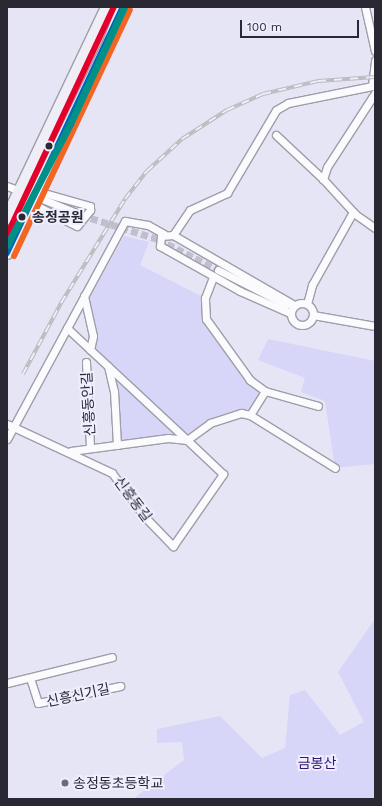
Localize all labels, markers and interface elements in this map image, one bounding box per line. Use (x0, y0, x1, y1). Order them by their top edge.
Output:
scale bar (242, 12, 361, 38)
text: 100 m (247, 20, 282, 34)
unlabelled marker (44, 141, 54, 151)
place label: 송정공원 (32, 209, 84, 225)
marker: 송정공원 (15, 210, 29, 224)
street label: 신흥동안길 (78, 371, 98, 437)
street label: 신흥동길 (111, 473, 155, 525)
street label: 신흥신기길 (45, 680, 111, 710)
park label: 금봉산 (298, 755, 336, 771)
place label: 송정동초등학교 (73, 775, 163, 791)
marker: 송정동초등학교 (60, 778, 70, 788)

